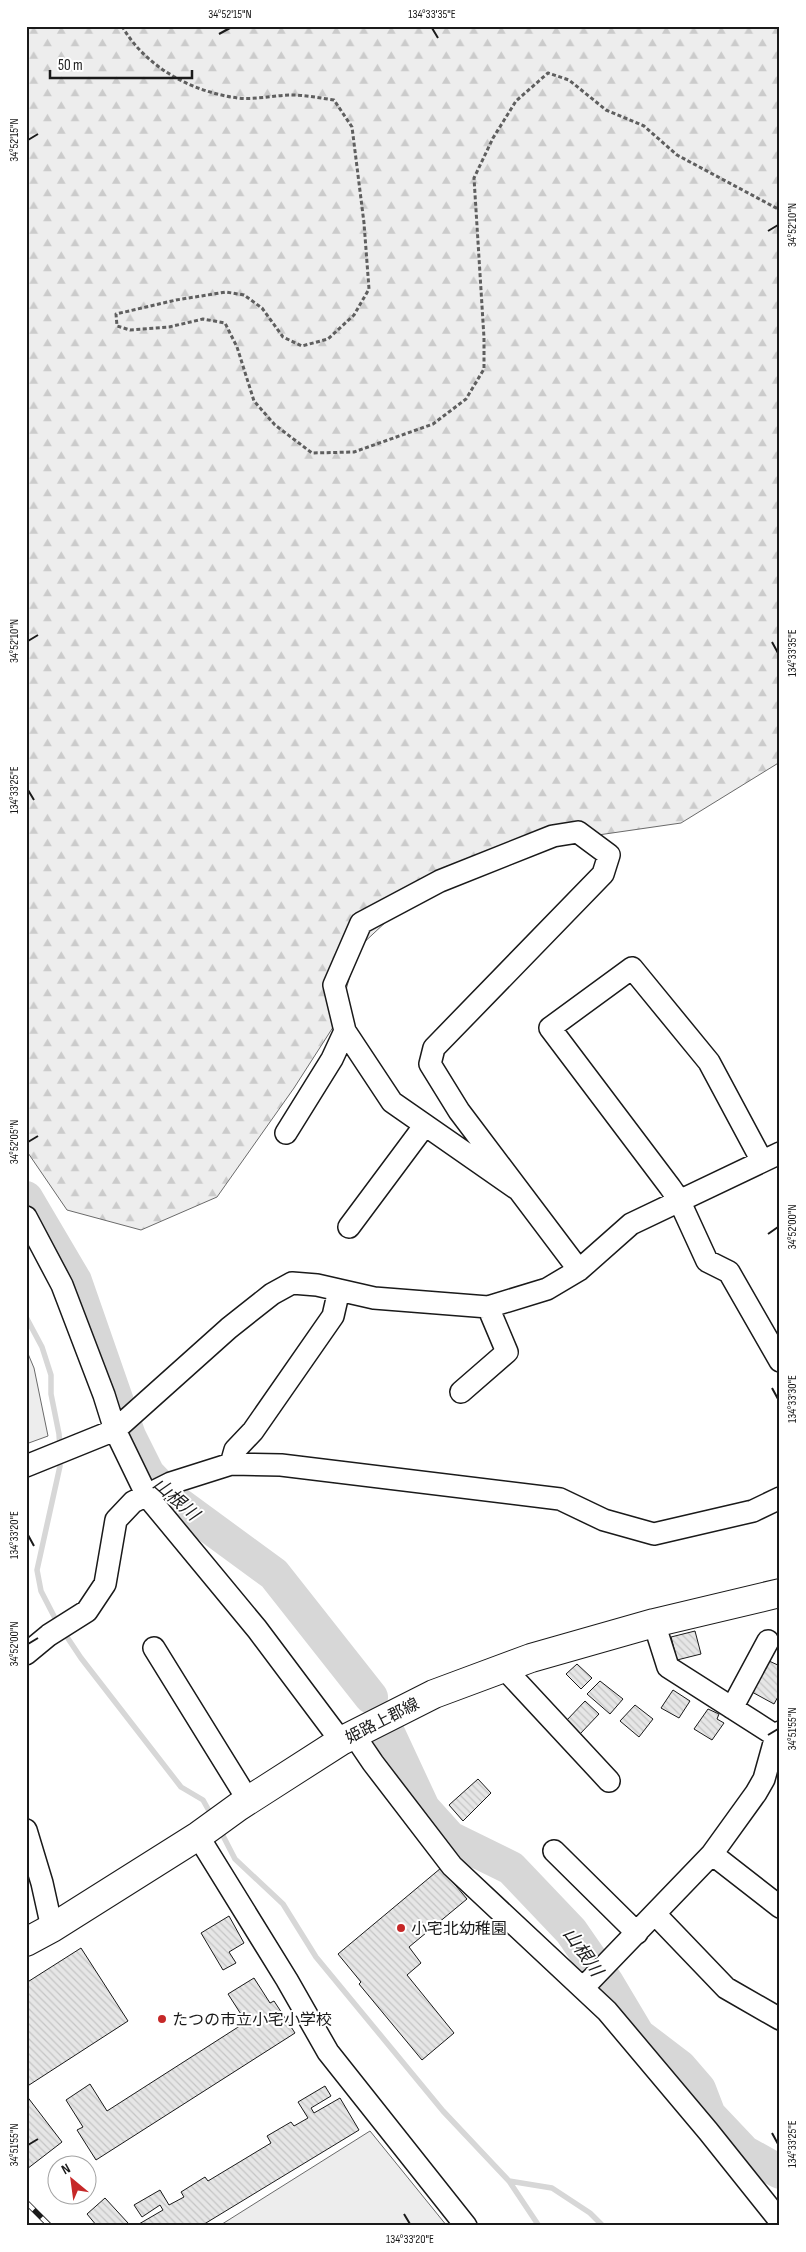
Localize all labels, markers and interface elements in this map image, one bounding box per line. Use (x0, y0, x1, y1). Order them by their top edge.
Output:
text: 34°52'15"N (208, 7, 252, 22)
text: 134°33'35"E (408, 7, 456, 22)
scale bar (50, 48, 192, 80)
text: 50 m (58, 56, 83, 75)
text: 34°52'15"N (7, 118, 22, 162)
text: 34°52'10"N (785, 203, 800, 247)
text: 34°52'10"N (7, 619, 22, 663)
text: 134°33'35"E (785, 629, 800, 677)
text: 134°33'25"E (7, 766, 22, 814)
text: 34°52'05"N (7, 1120, 22, 1164)
text: 34°52'00"N (785, 1204, 800, 1250)
text: 134°33'30"E (785, 1375, 800, 1423)
water label: 山根川 (148, 1474, 204, 1526)
text: 134°33'20"E (7, 1511, 22, 1559)
text: 34°52'00"N (7, 1621, 22, 1667)
street label: 姫路上郡線 (343, 1695, 423, 1748)
text: 34°51'55"N (785, 1707, 800, 1751)
place label: 小宅北幼稚園 (411, 1920, 507, 1939)
marker: 小宅北幼稚園 (395, 1922, 407, 1934)
water label: 山根川 (559, 1924, 608, 1982)
place label: たつの市立小宅小学校 (172, 2011, 332, 2030)
marker: たつの市立小宅小学校 (156, 2013, 168, 2025)
text: 134°33'25"E (785, 2120, 800, 2168)
text: 34°51'55"N (7, 2123, 22, 2167)
north arrow (48, 2154, 98, 2204)
text: N (59, 2160, 73, 2178)
text: 134°33'20"E (386, 2232, 434, 2247)

